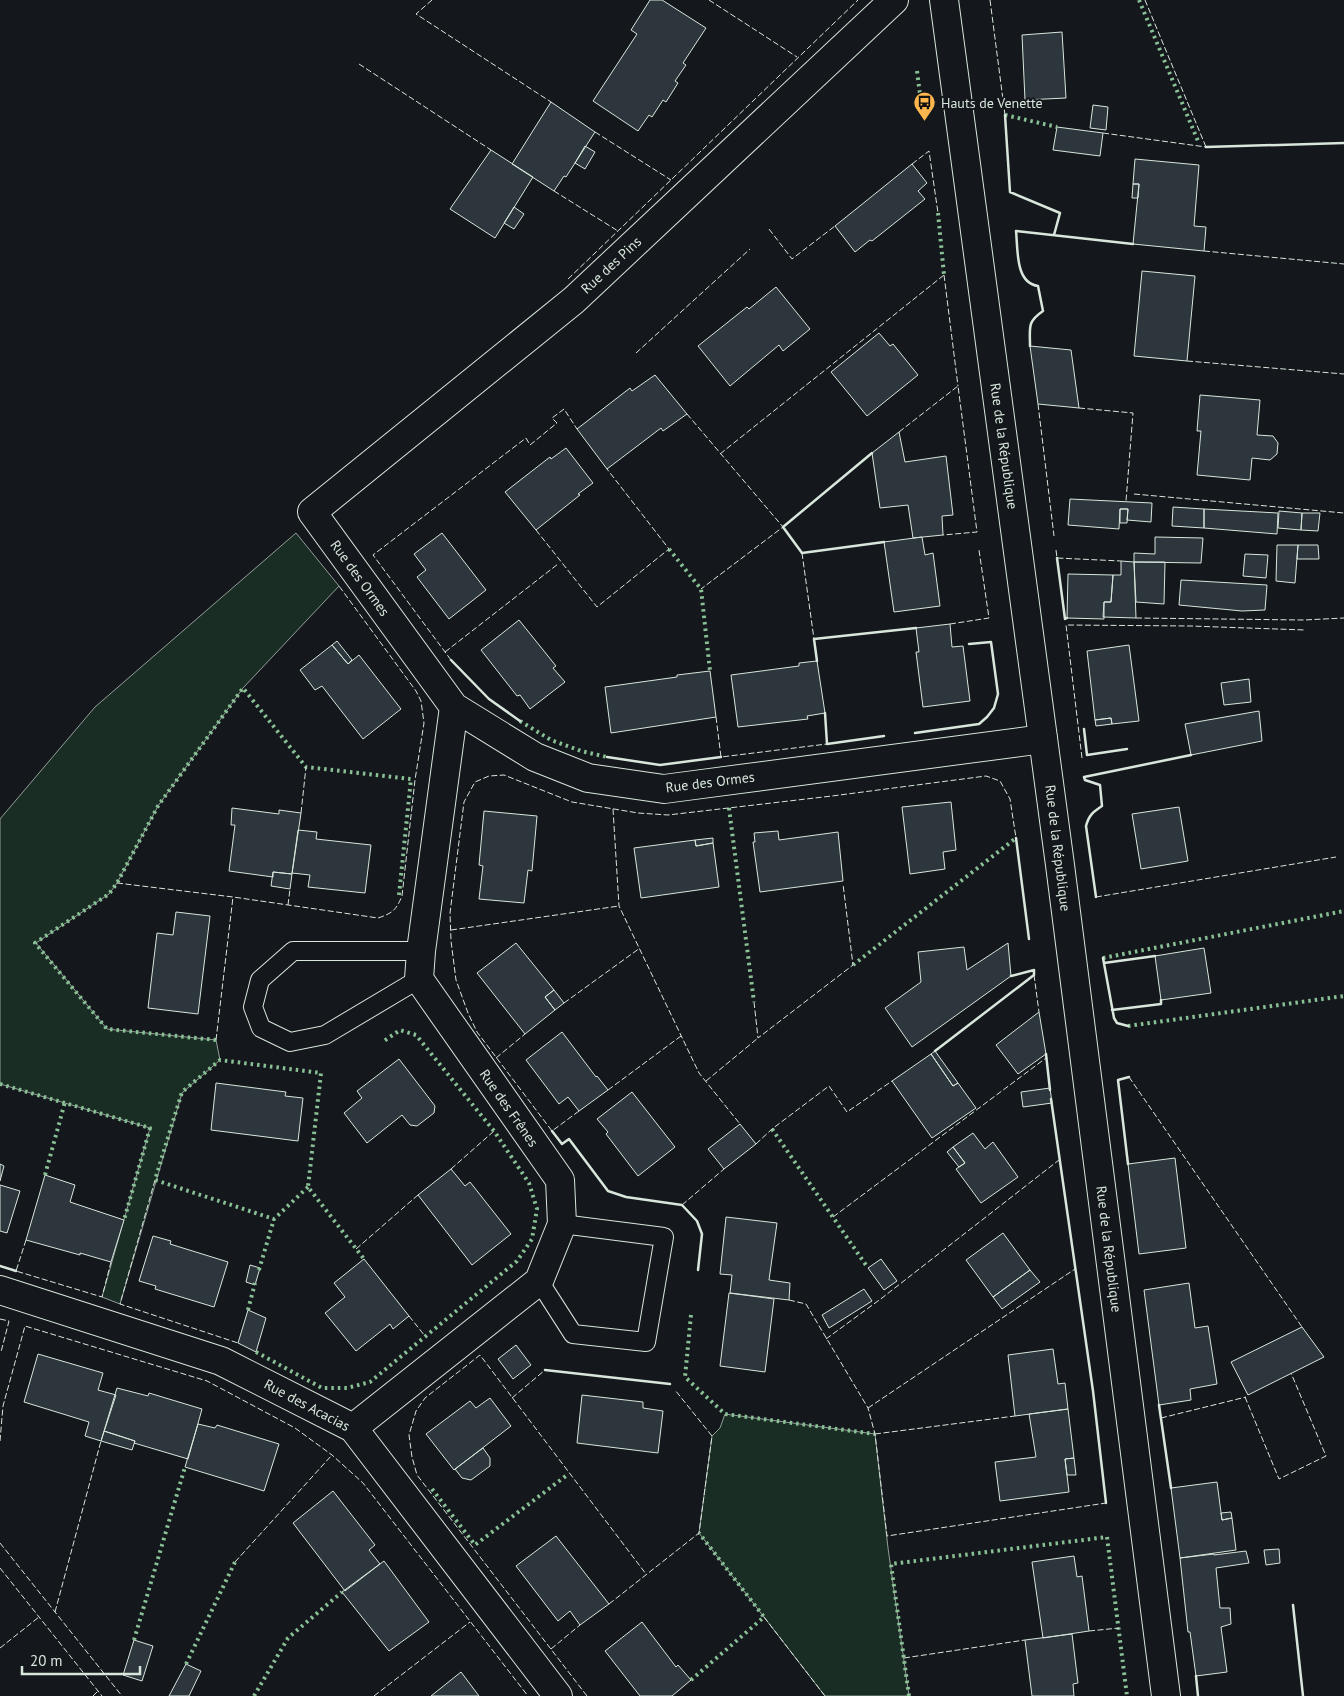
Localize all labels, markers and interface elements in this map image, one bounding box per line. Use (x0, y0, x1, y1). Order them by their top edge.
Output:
bus stop icon: Hauts de Venette (913, 91, 937, 122)
place label: Hauts de Venette (941, 94, 1043, 112)
street label: Rue des Pins (577, 232, 645, 297)
street label: Rue de la République (986, 382, 1022, 510)
street label: Rue des Ormes (326, 536, 394, 620)
street label: Rue des Ormes (664, 768, 756, 796)
street label: Rue de la République (1041, 784, 1075, 912)
street label: Rue des Frênes (476, 1066, 542, 1150)
street label: Rue de la République (1092, 1185, 1126, 1313)
street label: Rue des Acacias (261, 1375, 353, 1435)
scale bar (22, 1644, 140, 1676)
text: 20 m (30, 1651, 63, 1670)

